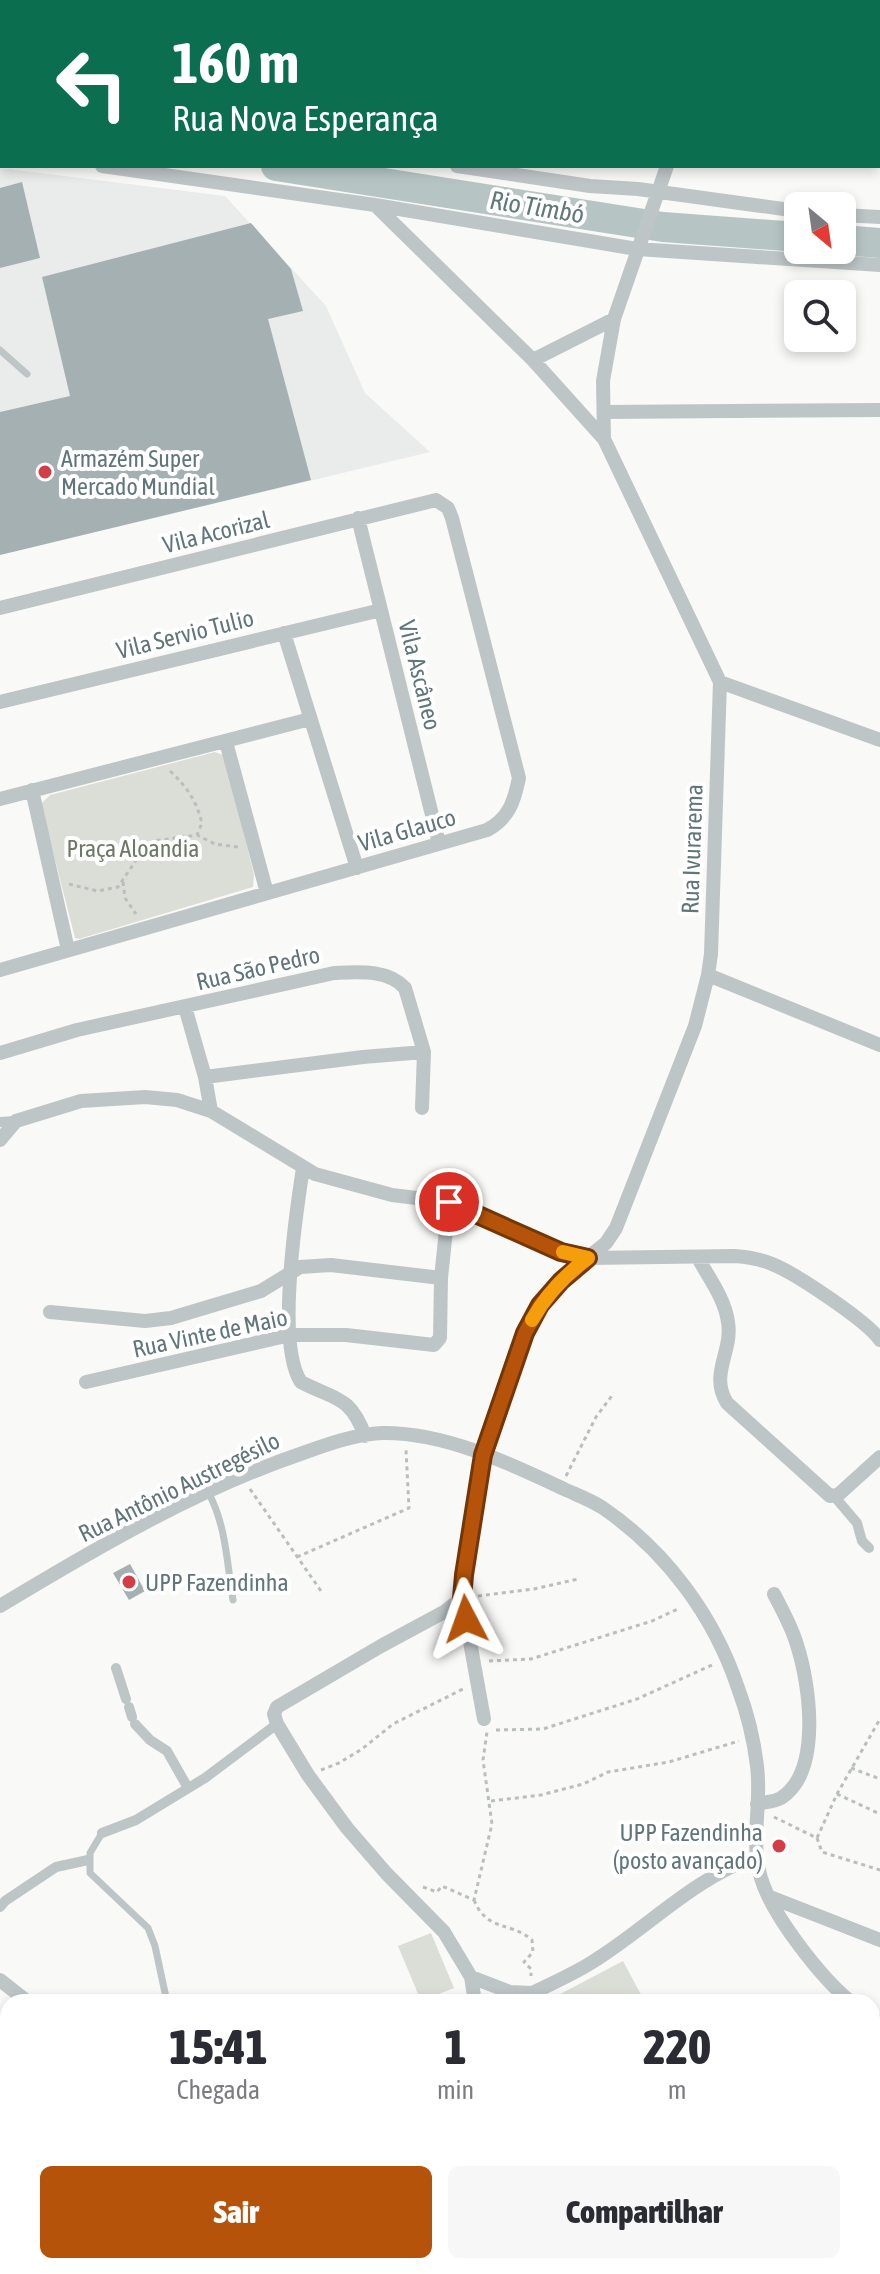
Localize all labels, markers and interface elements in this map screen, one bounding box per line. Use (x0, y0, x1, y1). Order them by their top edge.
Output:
text: 160 m (172, 31, 299, 95)
icon: left (40, 32, 144, 136)
text: Rua Nova Esperança (172, 97, 439, 139)
water label: Rio Timbó (488, 185, 586, 229)
north arrow (784, 192, 856, 264)
map controls (784, 192, 856, 352)
button: search (784, 280, 856, 352)
place label: Armazém Super Mercado Mundial (61, 445, 215, 500)
marker: Armazém Super Mercado Mundial (36, 463, 54, 481)
street label: Vila Acorizal (160, 506, 273, 558)
street label: Vila Servio Tulio (114, 604, 256, 664)
street label: Vila Ascâneo (393, 617, 447, 733)
street label: Rua Ivurarema (676, 784, 708, 914)
street label: Vila Glauco (355, 803, 459, 857)
park label: Praça Aloandia (67, 835, 199, 862)
street label: Rua São Pedro (194, 941, 322, 995)
pin (415, 1168, 483, 1236)
icon: arrive (427, 1180, 471, 1224)
street label: Rua Vinte de Maio (130, 1303, 290, 1363)
street label: Rua Antônio Austregésilo (74, 1427, 284, 1547)
place label: UPP Fazendinha (145, 1569, 289, 1596)
marker: UPP Fazendinha (120, 1573, 138, 1591)
position arrow (424, 1577, 508, 1661)
place label: UPP Fazendinha (posto avançado) (613, 1819, 763, 1874)
marker: UPP Fazendinha (posto avançado) (770, 1837, 788, 1855)
text: 15:41 (169, 2019, 268, 2074)
text: 1 (444, 2019, 467, 2074)
text: 220 (643, 2019, 711, 2074)
text: Chegada (177, 2075, 260, 2105)
text: min (437, 2075, 474, 2105)
text: m (668, 2075, 686, 2105)
button: Sair (40, 2166, 432, 2258)
button: Compartilhar (448, 2166, 840, 2258)

